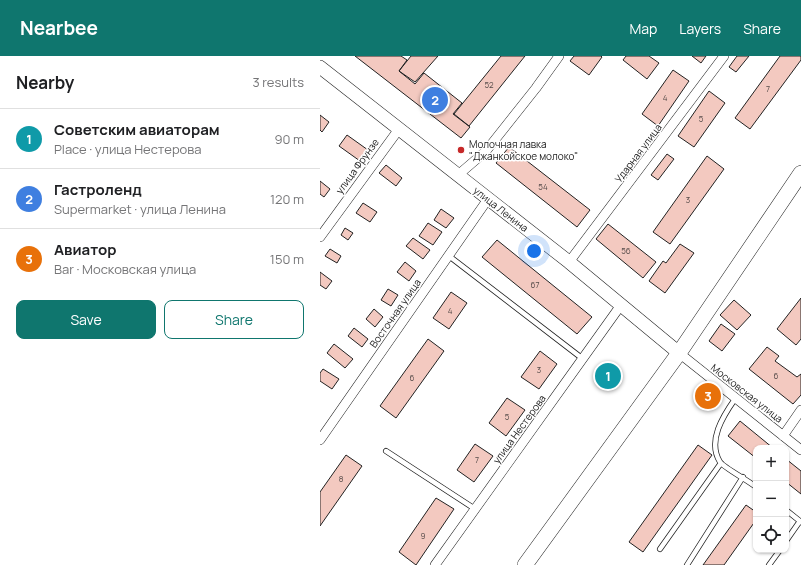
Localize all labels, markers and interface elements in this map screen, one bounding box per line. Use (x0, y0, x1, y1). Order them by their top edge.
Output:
text: Nearbee (20, 15, 98, 41)
text: Map (629, 19, 657, 38)
text: Layers (679, 19, 721, 38)
text: Share (743, 19, 781, 38)
text: Nearby (16, 71, 74, 94)
text: 3 results (252, 73, 304, 91)
house number: 52 (485, 79, 494, 90)
house number: 7 (766, 83, 770, 94)
pin: 2 (422, 85, 448, 115)
house number: 4 (663, 92, 668, 103)
house number: 5 (699, 113, 704, 124)
text: Советским авиаторам (54, 119, 220, 140)
street label: Ударная улица (611, 121, 665, 185)
text: 1 (26, 130, 32, 148)
text: 90 m (274, 130, 304, 148)
street label: улица Фрунзе (332, 135, 382, 196)
place label: Молочная лавка "Джанкойское молоко" (469, 137, 578, 163)
text: Place · улица Нестерова (54, 140, 201, 158)
marker: Молочная лавка "Джанкойское молоко" (456, 145, 466, 155)
text: Гастроленд (54, 179, 142, 200)
house number: 54 (538, 181, 548, 192)
street label: улица Ленина (471, 183, 531, 235)
text: 2 (25, 190, 33, 208)
text: 120 m (270, 190, 304, 208)
house number: 3 (686, 194, 690, 205)
text: Supermarket · улица Ленина (54, 200, 226, 218)
text: Авиатор (54, 239, 117, 260)
your location (524, 241, 544, 261)
house number: 56 (621, 245, 631, 256)
text: 3 (25, 250, 33, 268)
text: 150 m (270, 250, 304, 268)
text: Bar · Московская улица (54, 260, 196, 278)
street label: Восточная улица (366, 276, 424, 350)
house number: 67 (531, 279, 539, 290)
button: Save (16, 300, 156, 339)
button: Share (164, 300, 304, 339)
house number: 4 (448, 305, 453, 316)
street label: Московская улица (708, 360, 786, 426)
pin: 1 (595, 361, 621, 391)
house number: 3 (537, 364, 541, 375)
house number: 6 (774, 370, 779, 381)
house number: 6 (410, 372, 415, 383)
pin: 3 (695, 381, 721, 411)
street label: улица Нестерова (489, 392, 549, 466)
house number: 5 (505, 411, 510, 422)
map controls (753, 445, 789, 553)
button: + (753, 445, 789, 481)
house number: 7 (475, 454, 479, 465)
house number: 8 (339, 473, 344, 484)
button: − (753, 481, 789, 517)
button: locate (753, 517, 789, 553)
house number: 9 (421, 530, 426, 541)

